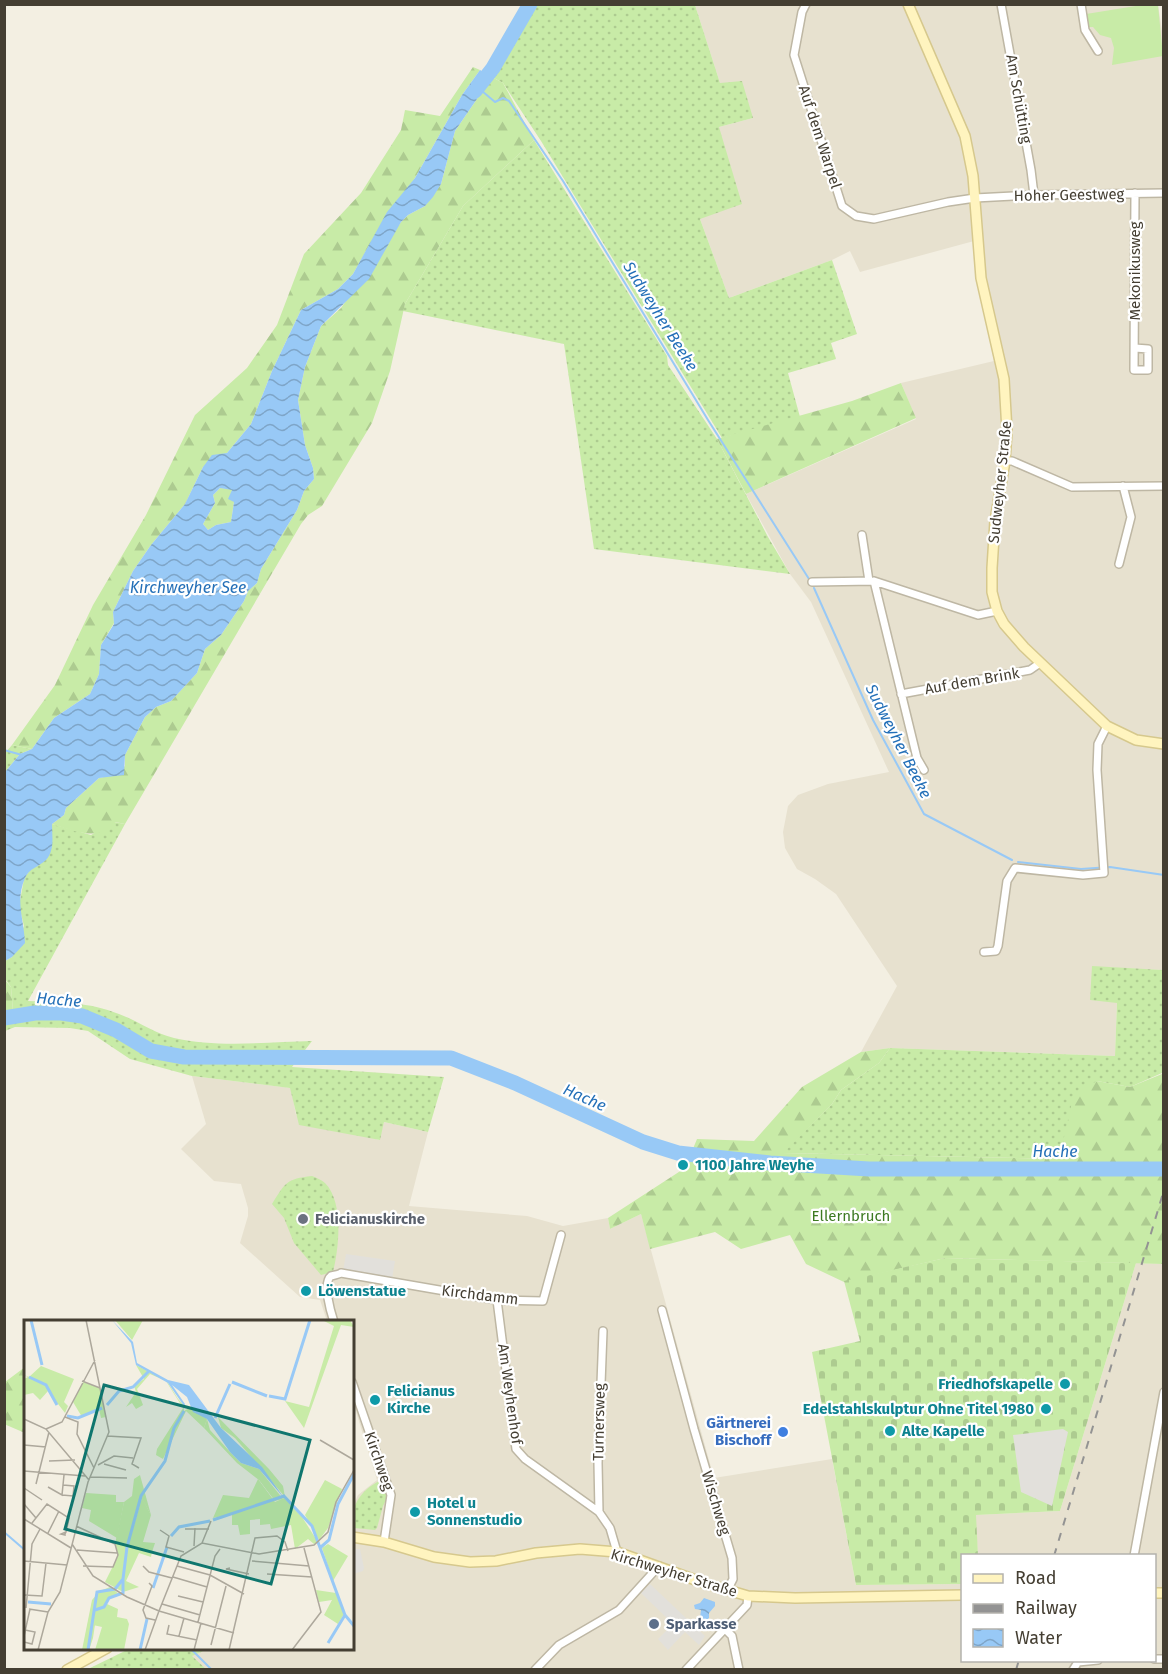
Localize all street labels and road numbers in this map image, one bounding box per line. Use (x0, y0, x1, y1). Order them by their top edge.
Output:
street label: Am Schütting (1002, 53, 1036, 145)
street label: Auf dem Warpel (795, 83, 845, 192)
street label: Hoher Geestweg (1014, 185, 1125, 205)
street label: Mekonikusweg (1126, 221, 1144, 321)
street label: Sudweyher Straße (985, 420, 1015, 544)
street label: Auf dem Brink (923, 664, 1021, 698)
street label: Kirchdamm (441, 1281, 519, 1309)
street label: Am Weyhenhof (494, 1342, 526, 1446)
street label: Turnersweg (589, 1383, 609, 1461)
street label: Kirchweg (361, 1429, 398, 1493)
street label: Wischweg (698, 1469, 734, 1538)
street label: Kirchweyher Straße (609, 1545, 739, 1601)

